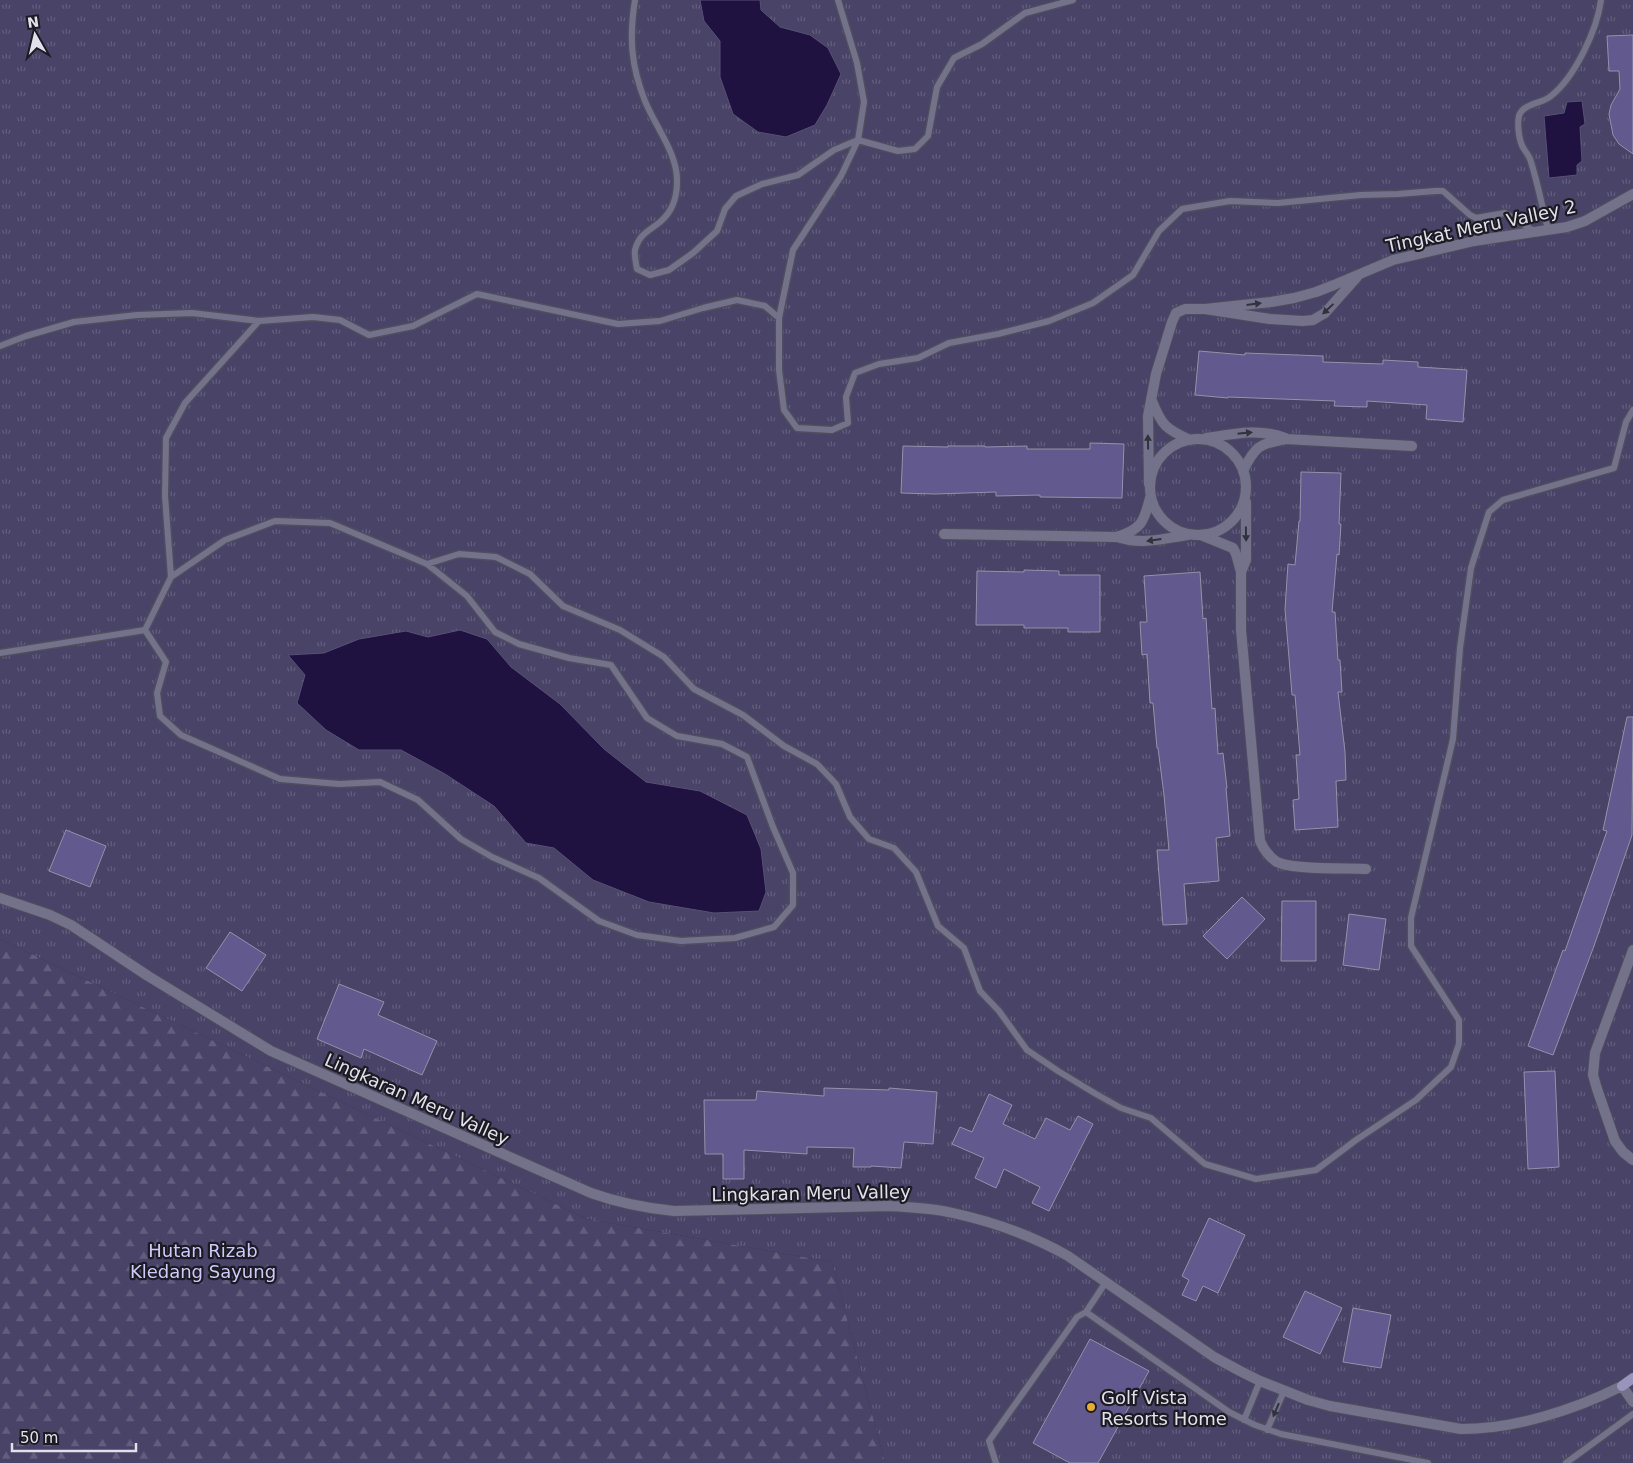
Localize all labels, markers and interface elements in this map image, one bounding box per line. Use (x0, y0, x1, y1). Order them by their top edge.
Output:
north arrow (10, 10, 60, 60)
text: N (26, 13, 40, 31)
street label: Tingkat Meru Valley 2 (1383, 196, 1578, 257)
one-way arrow (1246, 300, 1262, 308)
one-way arrow (1322, 303, 1334, 315)
one-way arrow (1237, 429, 1253, 437)
one-way arrow (1144, 434, 1152, 450)
one-way arrow (1242, 526, 1250, 542)
one-way arrow (1146, 537, 1162, 545)
street label: Lingkaran Meru Valley (322, 1049, 513, 1149)
street label: Lingkaran Meru Valley (711, 1181, 911, 1205)
park label: Hutan Rizab Kledang Sayung (130, 1240, 276, 1282)
place label: Golf Vista Resorts Home (1101, 1387, 1227, 1429)
marker: Golf Vista Resorts Home (1085, 1401, 1097, 1413)
one-way arrow (1271, 1403, 1279, 1418)
scale bar (12, 1420, 136, 1452)
text: 50 m (20, 1429, 58, 1447)

